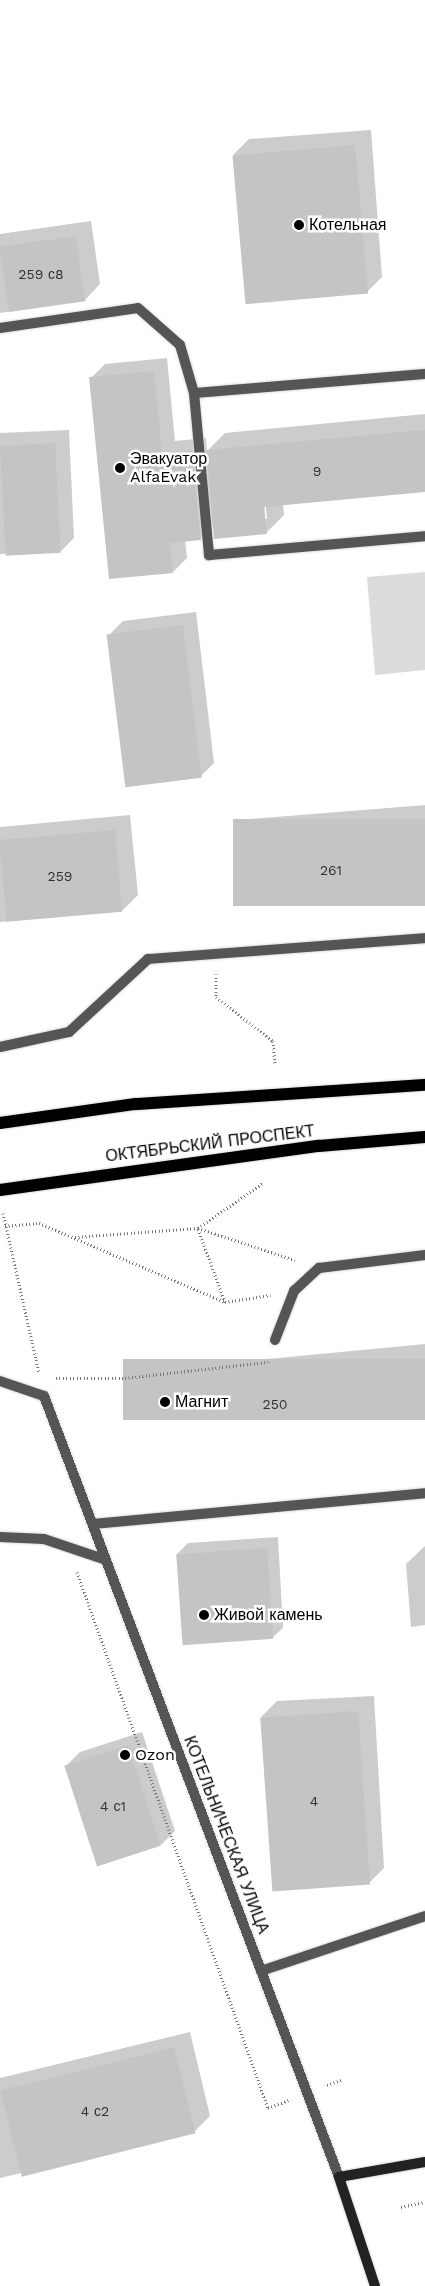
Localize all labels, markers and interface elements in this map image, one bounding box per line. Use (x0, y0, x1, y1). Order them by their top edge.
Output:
place label: Котельная (309, 215, 386, 235)
marker: Котельная (293, 219, 305, 231)
house number: 259 с8 (18, 266, 64, 282)
place label: Эвакуатор AlfaEvak (130, 449, 207, 487)
marker: Эвакуатор AlfaEvak (114, 462, 126, 474)
house number: 9 (313, 463, 321, 479)
house number: 261 (320, 862, 342, 878)
house number: 259 (48, 868, 72, 884)
street label: ОКТЯБРЬСКИЙ ПРОСПЕКТ (104, 1122, 316, 1166)
place label: Магнит (175, 1392, 228, 1412)
marker: Магнит (159, 1396, 171, 1408)
house number: 250 (262, 1396, 288, 1412)
place label: Живой камень (214, 1605, 323, 1625)
marker: Живой камень (198, 1609, 210, 1621)
street label: КОТЕЛЬНИЧЕСКАЯ УЛИЦА (179, 1733, 273, 1937)
place label: Ozon (135, 1745, 175, 1765)
marker: Ozon (119, 1749, 131, 1761)
house number: 4 (310, 1793, 318, 1809)
house number: 4 с1 (100, 1798, 126, 1814)
house number: 4 с2 (81, 2103, 109, 2119)

